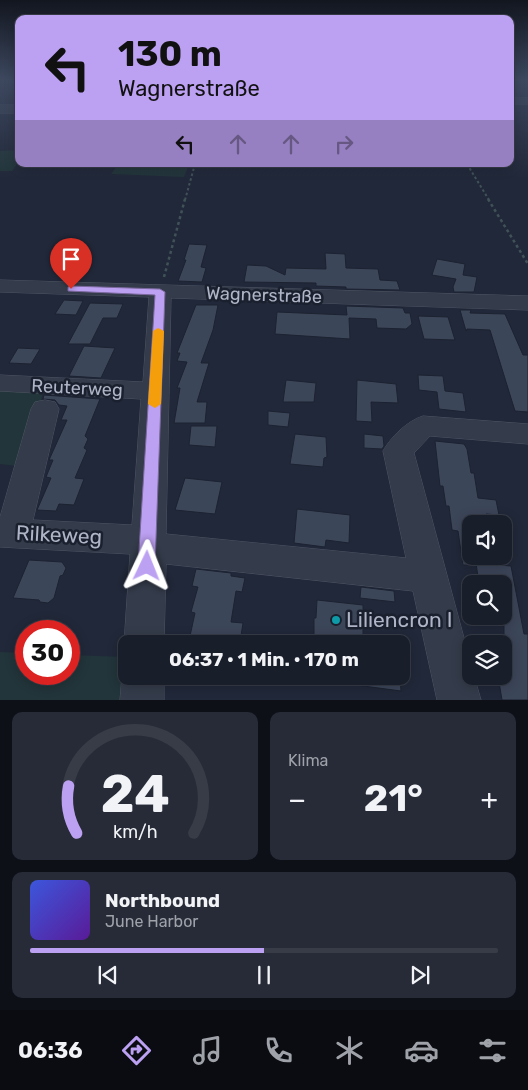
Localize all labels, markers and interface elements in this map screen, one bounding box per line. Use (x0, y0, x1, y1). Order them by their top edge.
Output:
text: 130 m (118, 33, 222, 75)
icon: left (35, 35, 100, 100)
text: Wagnerstraße (118, 75, 260, 102)
icon: left (171, 130, 199, 158)
icon: ahead (224, 130, 252, 158)
icon: ahead (277, 130, 305, 158)
icon: right (330, 130, 358, 158)
pin (50, 238, 92, 289)
icon: arrive (57, 245, 85, 273)
street label: Wagnerstraße (206, 282, 322, 308)
street label: Reuterweg (31, 375, 123, 401)
map controls (462, 515, 512, 685)
button: sound (462, 515, 512, 565)
street label: Rilkeweg (15, 520, 103, 549)
position arrow (120, 539, 172, 591)
button: search (462, 575, 512, 625)
place label: Liliencron I (346, 607, 453, 632)
marker: Liliencron I (330, 614, 342, 626)
speed limit sign: 30 (15, 620, 80, 685)
button: layers (462, 635, 512, 685)
text: 06:37 · 1 Min. · 170 m (169, 648, 359, 671)
text: Klima (288, 751, 328, 770)
text: 24 (100, 763, 170, 825)
text: 21° (364, 775, 423, 821)
text: − (288, 783, 306, 816)
text: + (481, 783, 498, 816)
text: km/h (113, 821, 157, 842)
text: Northbound (105, 889, 220, 912)
text: June Harbor (105, 912, 198, 931)
icon: previous (94, 961, 122, 989)
icon: pause (250, 961, 278, 989)
icon: next (406, 961, 434, 989)
icon: directions (119, 1033, 154, 1068)
icon: music (190, 1033, 225, 1068)
icon: phone (261, 1033, 296, 1068)
icon: climate (332, 1033, 367, 1068)
icon: car (404, 1033, 439, 1068)
icon: filters (475, 1033, 510, 1068)
text: 06:36 (18, 1037, 83, 1064)

